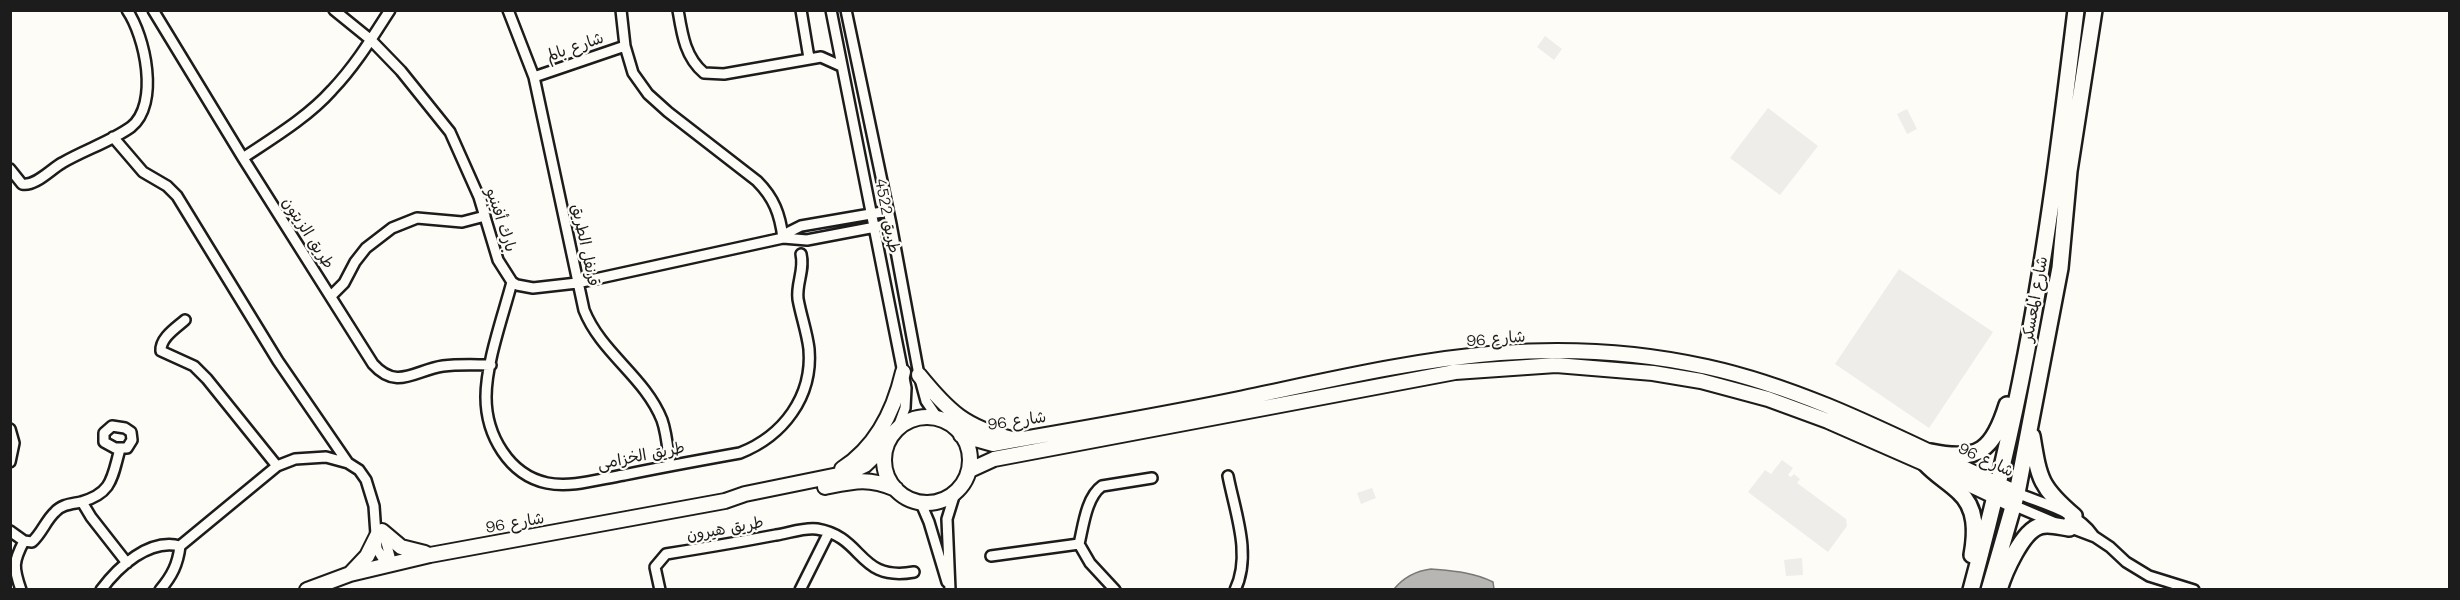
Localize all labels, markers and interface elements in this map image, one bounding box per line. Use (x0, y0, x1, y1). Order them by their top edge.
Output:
street label: شارع بالم (544, 28, 606, 66)
street label: طريق 4522 (870, 177, 904, 255)
street label: بارك أفينيو (482, 186, 520, 254)
street label: طريق الزيتون (278, 194, 338, 272)
street label: قرنفل الطريق (567, 202, 603, 288)
street label: شارع المعسكر (2018, 255, 2052, 343)
street label: شارع 96 (1466, 327, 1526, 351)
street label: شارع 96 (987, 407, 1047, 435)
street label: طريق الخزامى (596, 438, 686, 474)
street label: شارع 96 (1955, 439, 2017, 481)
street label: شارع 96 (484, 508, 546, 538)
street label: طريق هيرون (685, 513, 765, 545)

